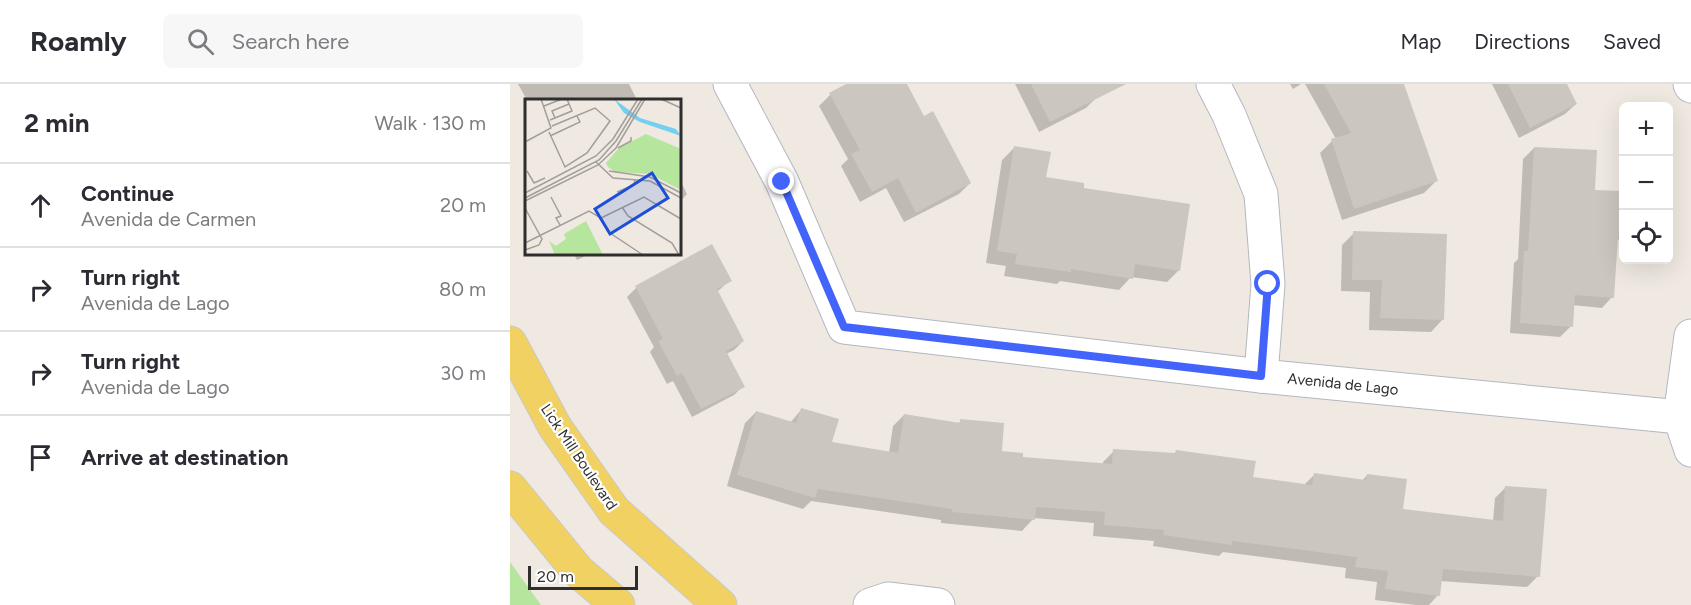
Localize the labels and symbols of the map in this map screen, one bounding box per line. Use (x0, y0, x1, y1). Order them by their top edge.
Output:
inset map (525, 99, 681, 255)
route end (768, 168, 794, 194)
route start (1254, 270, 1280, 296)
street label: Avenida de Lago (1287, 369, 1400, 399)
street label: Lick Mill Boulevard (537, 401, 621, 513)
scale bar (528, 563, 638, 590)

